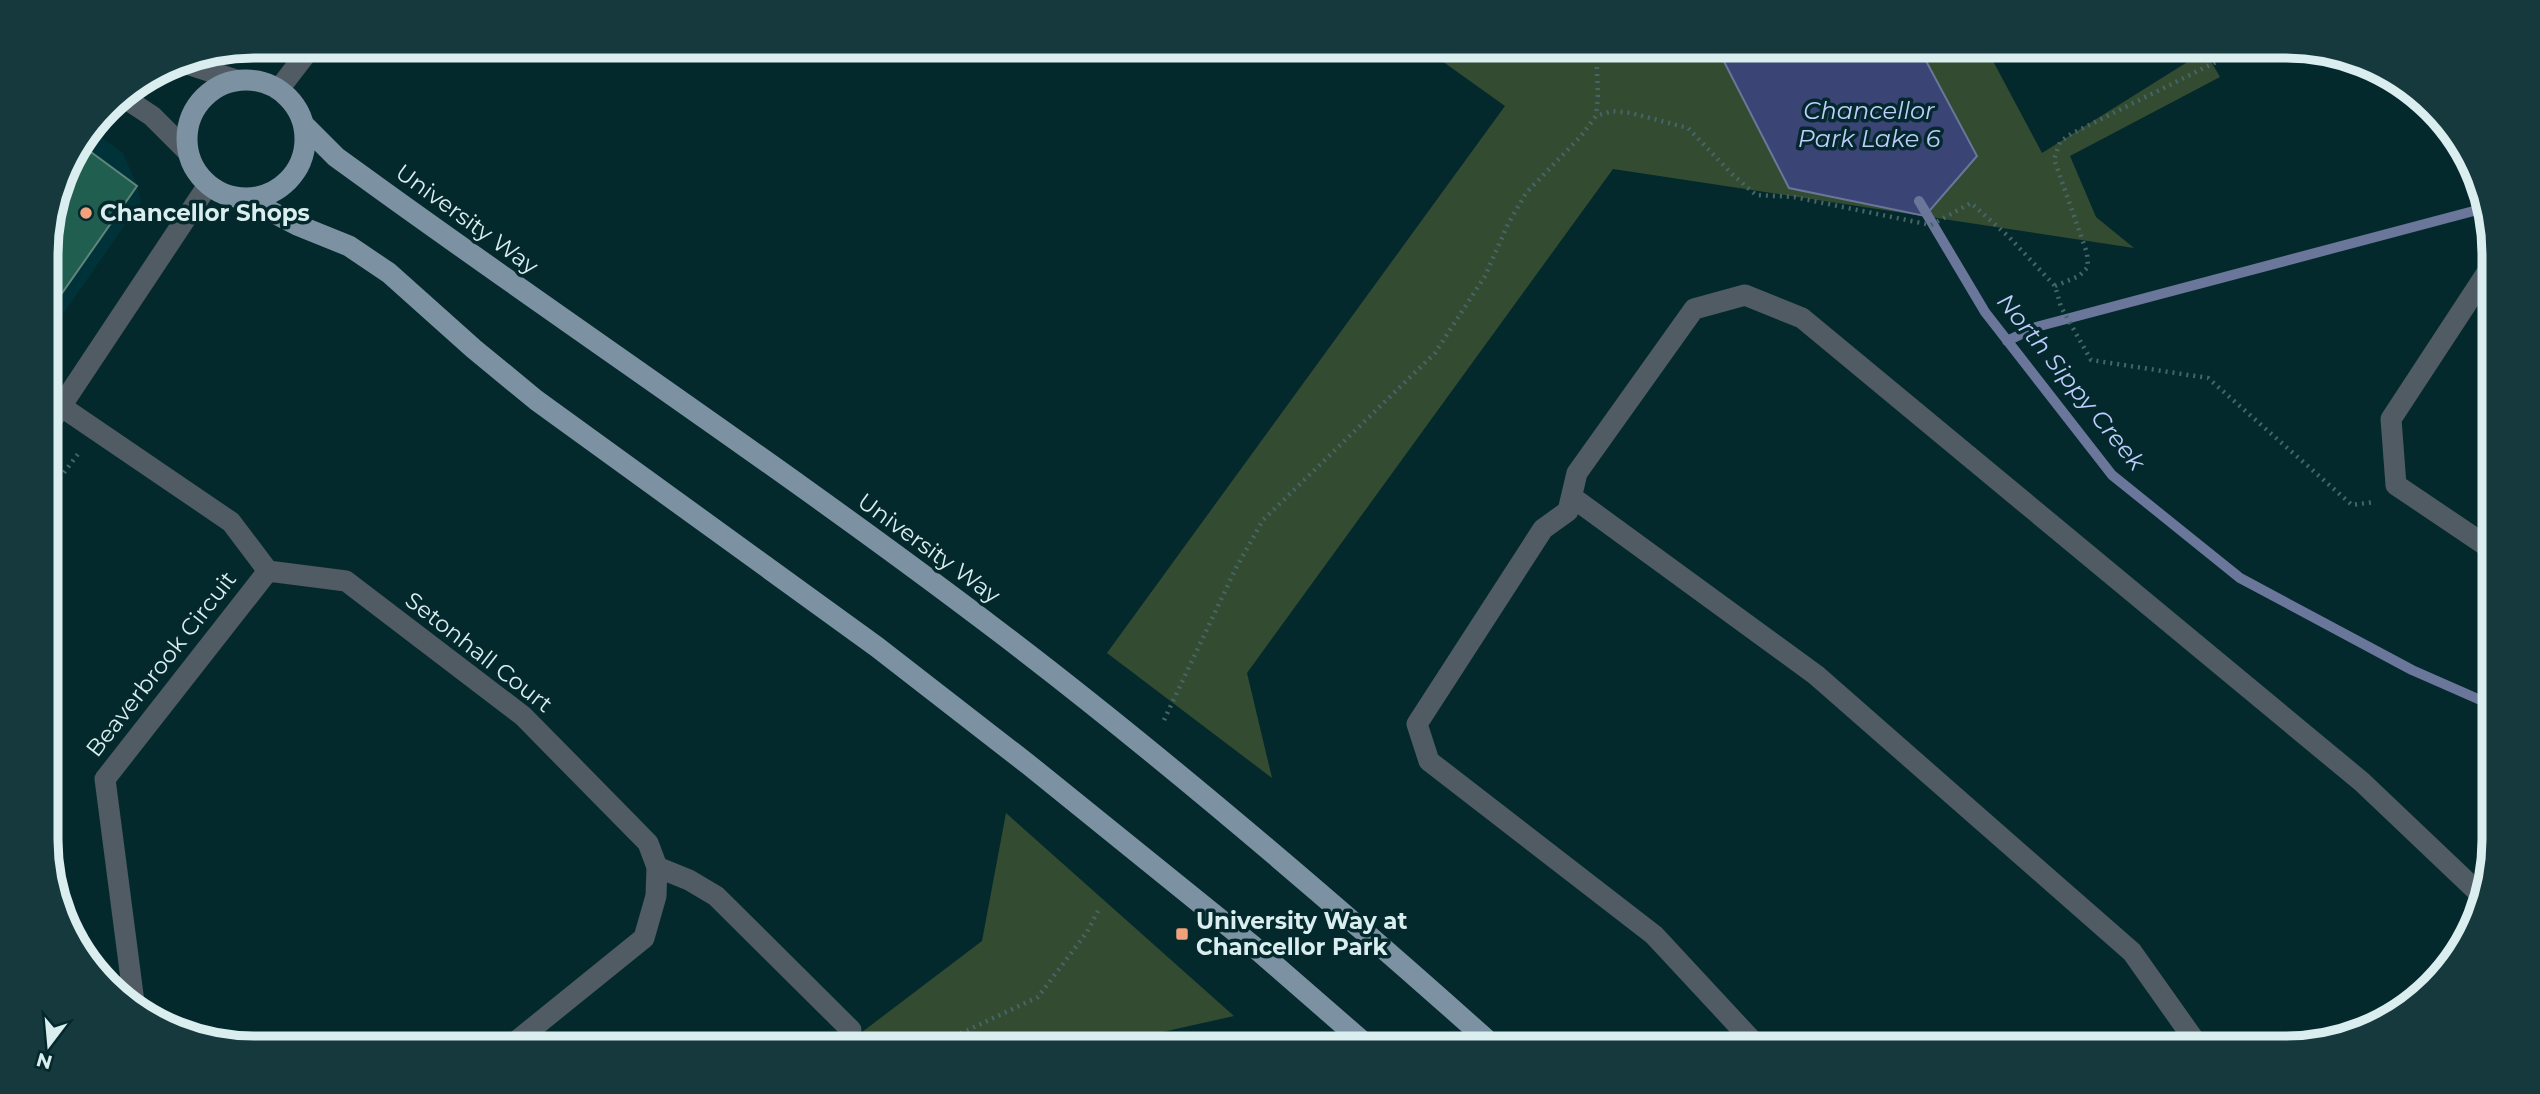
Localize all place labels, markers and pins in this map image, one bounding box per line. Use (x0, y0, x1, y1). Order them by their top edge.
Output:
place label: Chancellor Shops (100, 199, 310, 227)
marker: Chancellor Shops (78, 205, 94, 221)
place label: University Way at Chancellor Park (1196, 907, 1408, 961)
marker: University Way at Chancellor Park (1174, 926, 1190, 942)

